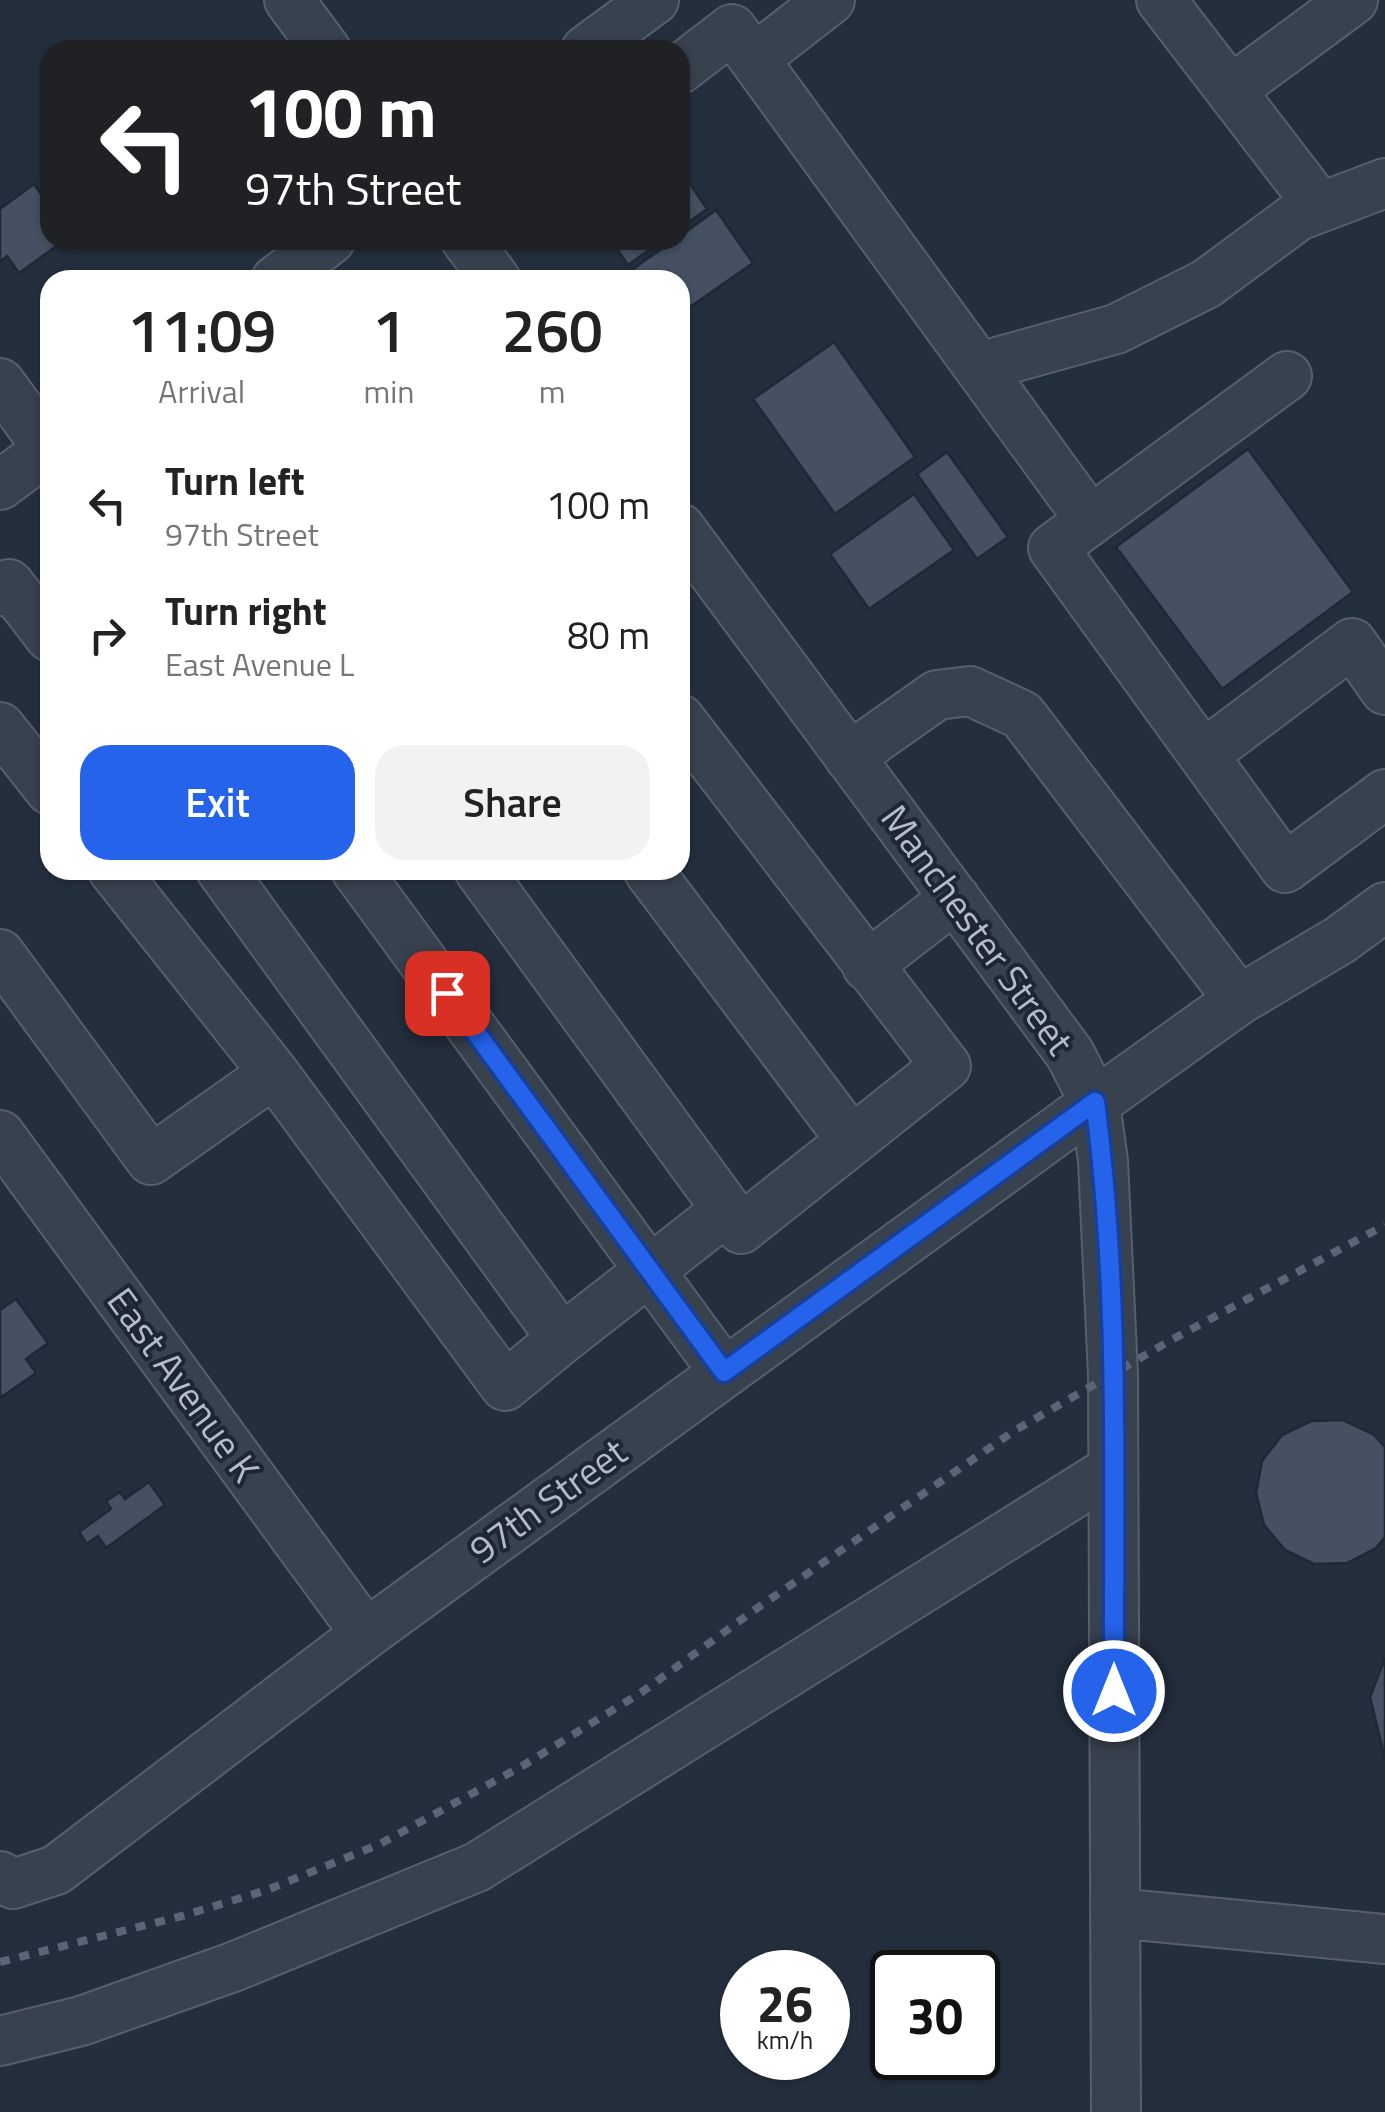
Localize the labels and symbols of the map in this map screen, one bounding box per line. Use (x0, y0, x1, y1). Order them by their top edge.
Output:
street label: Manchester Street (867, 792, 1089, 1067)
pin (405, 951, 490, 1036)
street label: East Avenue K (93, 1275, 274, 1494)
street label: 97th Street (456, 1423, 638, 1577)
position arrow (1062, 1639, 1166, 1743)
speed limit sign: 30 (870, 1950, 1000, 2080)

